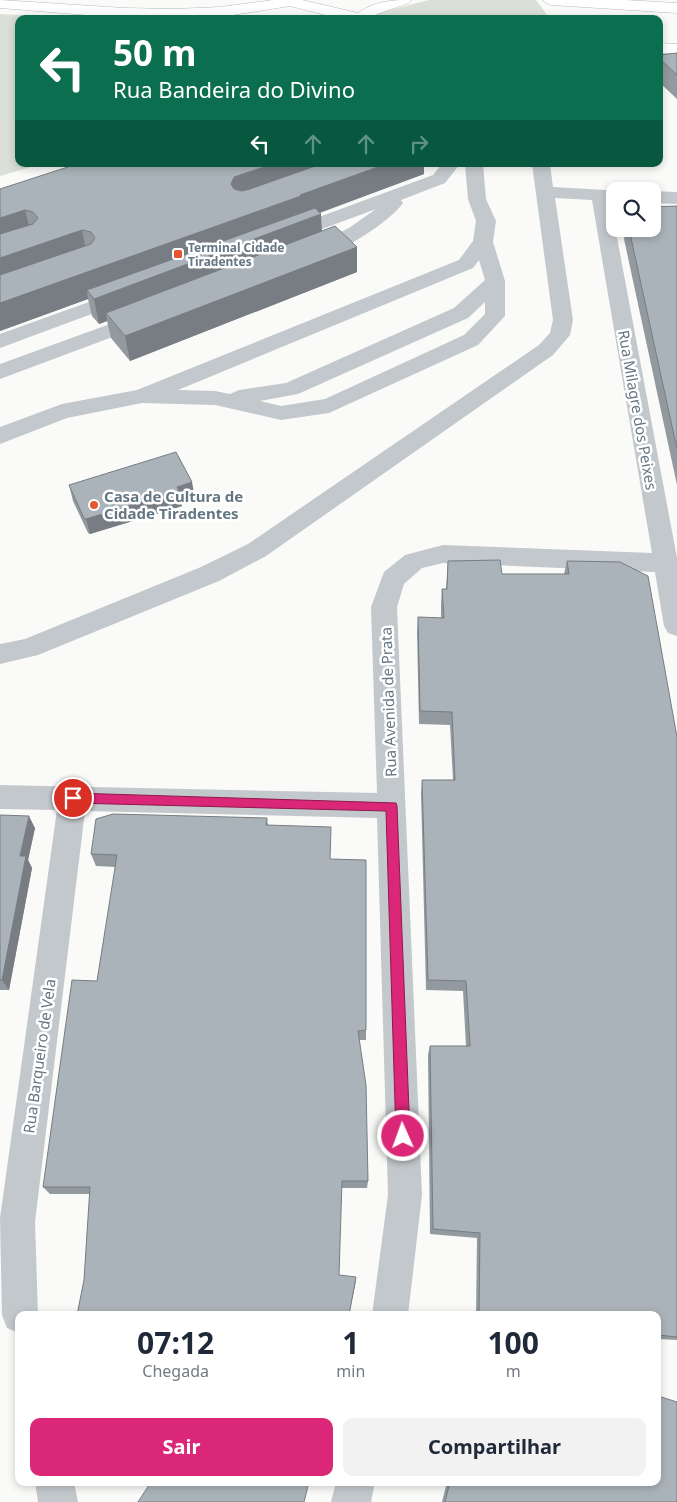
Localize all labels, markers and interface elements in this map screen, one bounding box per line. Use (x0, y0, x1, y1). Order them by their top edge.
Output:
text: 50 m (113, 29, 196, 76)
icon: left (30, 35, 95, 100)
text: Rua Bandeira do Divino (113, 74, 355, 104)
icon: left (246, 130, 274, 158)
icon: ahead (299, 130, 327, 158)
icon: ahead (352, 130, 380, 158)
icon: right (405, 130, 433, 158)
map controls (606, 182, 661, 237)
button: search (606, 182, 661, 237)
place label: Terminal Cidade Tiradentes (188, 239, 284, 270)
marker: Terminal Cidade Tiradentes (172, 248, 184, 260)
street label: Rua Milagre dos Peixes (614, 328, 662, 492)
place label: Casa de Cultura de Cidade Tiradentes (104, 486, 243, 523)
marker: Casa de Cultura de Cidade Tiradentes (88, 499, 100, 511)
street label: Rua Avenida de Prata (375, 627, 401, 777)
pin (52, 777, 94, 819)
icon: arrive (59, 784, 87, 812)
street label: Rua Barqueiro de Vela (18, 978, 60, 1134)
position arrow (376, 1109, 428, 1161)
text: 07:12 (137, 1322, 214, 1363)
text: 1 (342, 1322, 359, 1363)
text: 100 (487, 1322, 539, 1363)
text: Chegada (142, 1360, 209, 1382)
text: min (336, 1360, 365, 1382)
text: m (506, 1360, 521, 1382)
button: Sair (30, 1418, 333, 1476)
button: Compartilhar (343, 1418, 646, 1476)

